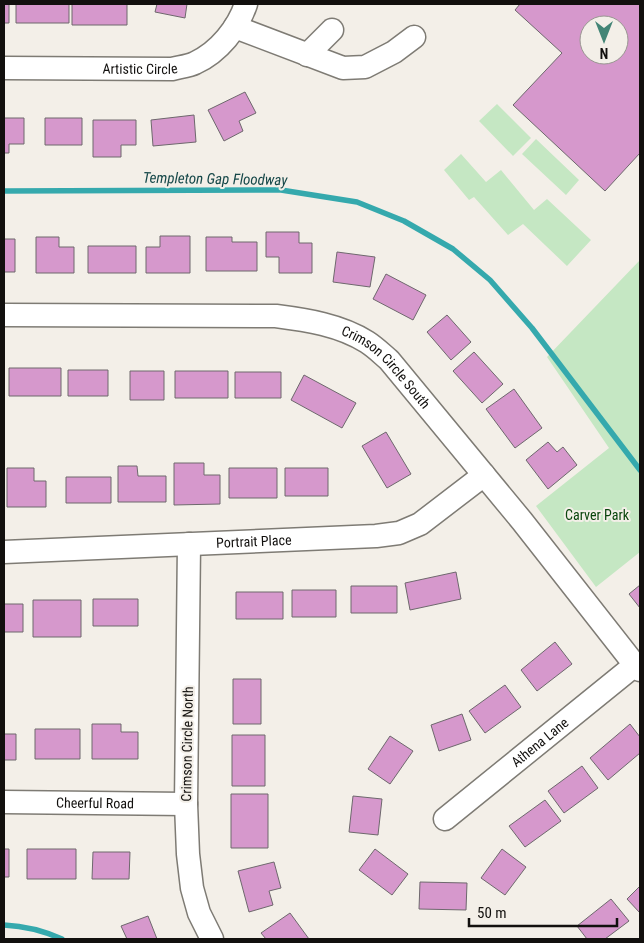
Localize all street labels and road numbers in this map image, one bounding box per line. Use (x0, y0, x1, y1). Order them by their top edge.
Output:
street label: Artistic Circle (102, 60, 180, 77)
street label: Crimson Circle South (339, 323, 434, 412)
street label: Portrait Place (216, 532, 292, 551)
street label: Crimson Circle North (178, 686, 196, 802)
street label: Athena Lane (508, 714, 572, 770)
street label: Cheerful Road (56, 795, 134, 811)

